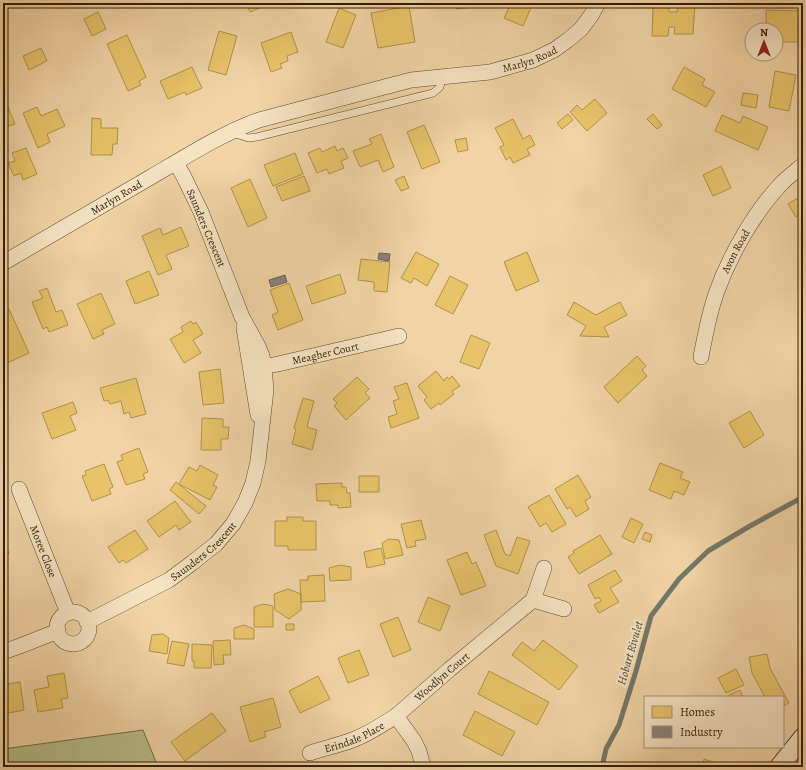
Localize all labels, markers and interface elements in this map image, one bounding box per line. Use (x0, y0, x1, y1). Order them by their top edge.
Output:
north arrow (744, 22, 784, 62)
text: N (760, 25, 768, 40)
street label: Marlyn Road (501, 42, 560, 76)
street label: Marlyn Road (88, 176, 145, 218)
street label: Saunders Crescent (183, 187, 229, 270)
street label: Avon Road (717, 226, 753, 276)
street label: Meagher Court (291, 338, 360, 368)
street label: Saunders Crescent (167, 518, 240, 584)
street label: Moree Close (27, 523, 61, 580)
water label: Hobart Rivulet (613, 619, 647, 687)
street label: Woodlyn Court (410, 648, 473, 705)
legend (644, 696, 784, 748)
text: Homes (680, 704, 715, 720)
street label: Erindale Place (322, 718, 387, 756)
text: Industry (680, 724, 723, 740)

